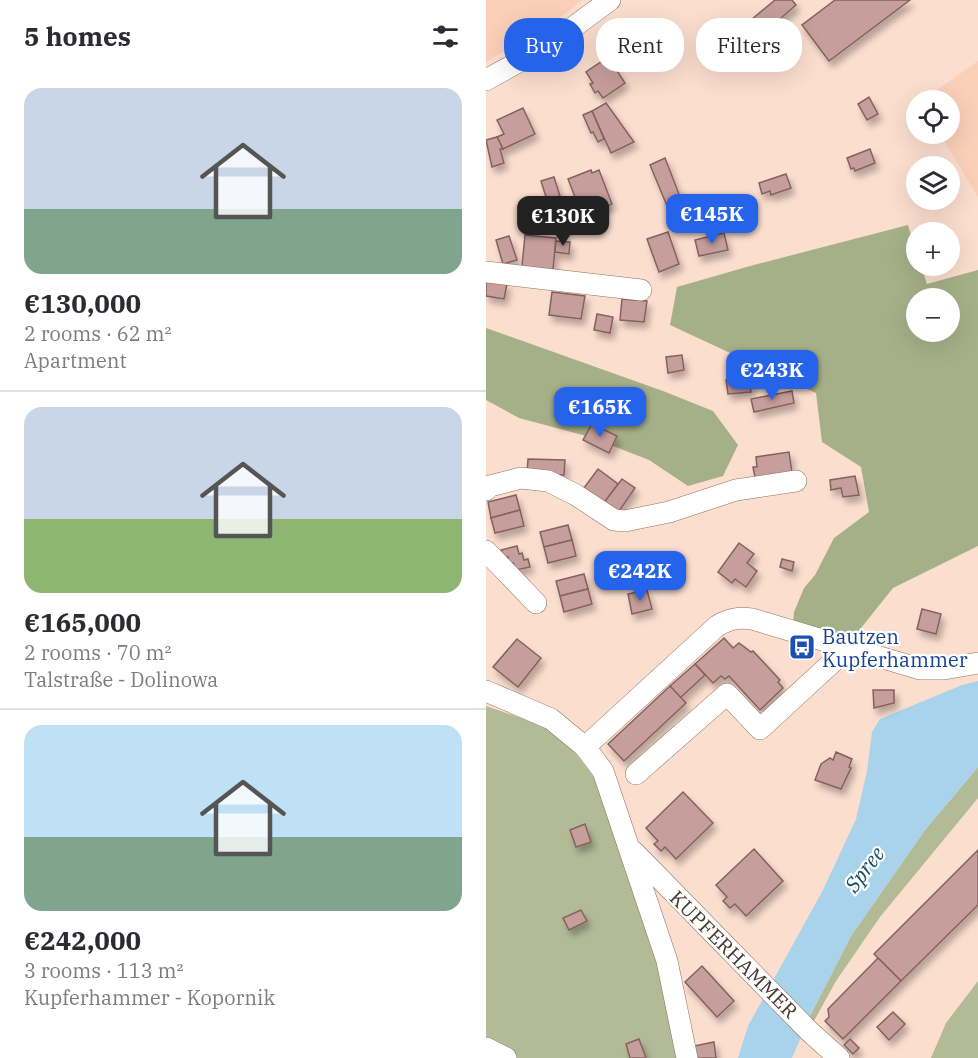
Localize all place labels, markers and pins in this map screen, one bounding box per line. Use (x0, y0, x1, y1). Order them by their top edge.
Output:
pin: €145K (670, 194, 754, 245)
pin: €130K (521, 196, 605, 247)
pin: €243K (730, 350, 814, 401)
pin: €165K (558, 387, 642, 438)
pin: €242K (598, 551, 682, 602)
place label: Bautzen Kupferhammer (822, 623, 968, 673)
bus stop icon: Bautzen Kupferhammer (787, 632, 817, 662)

